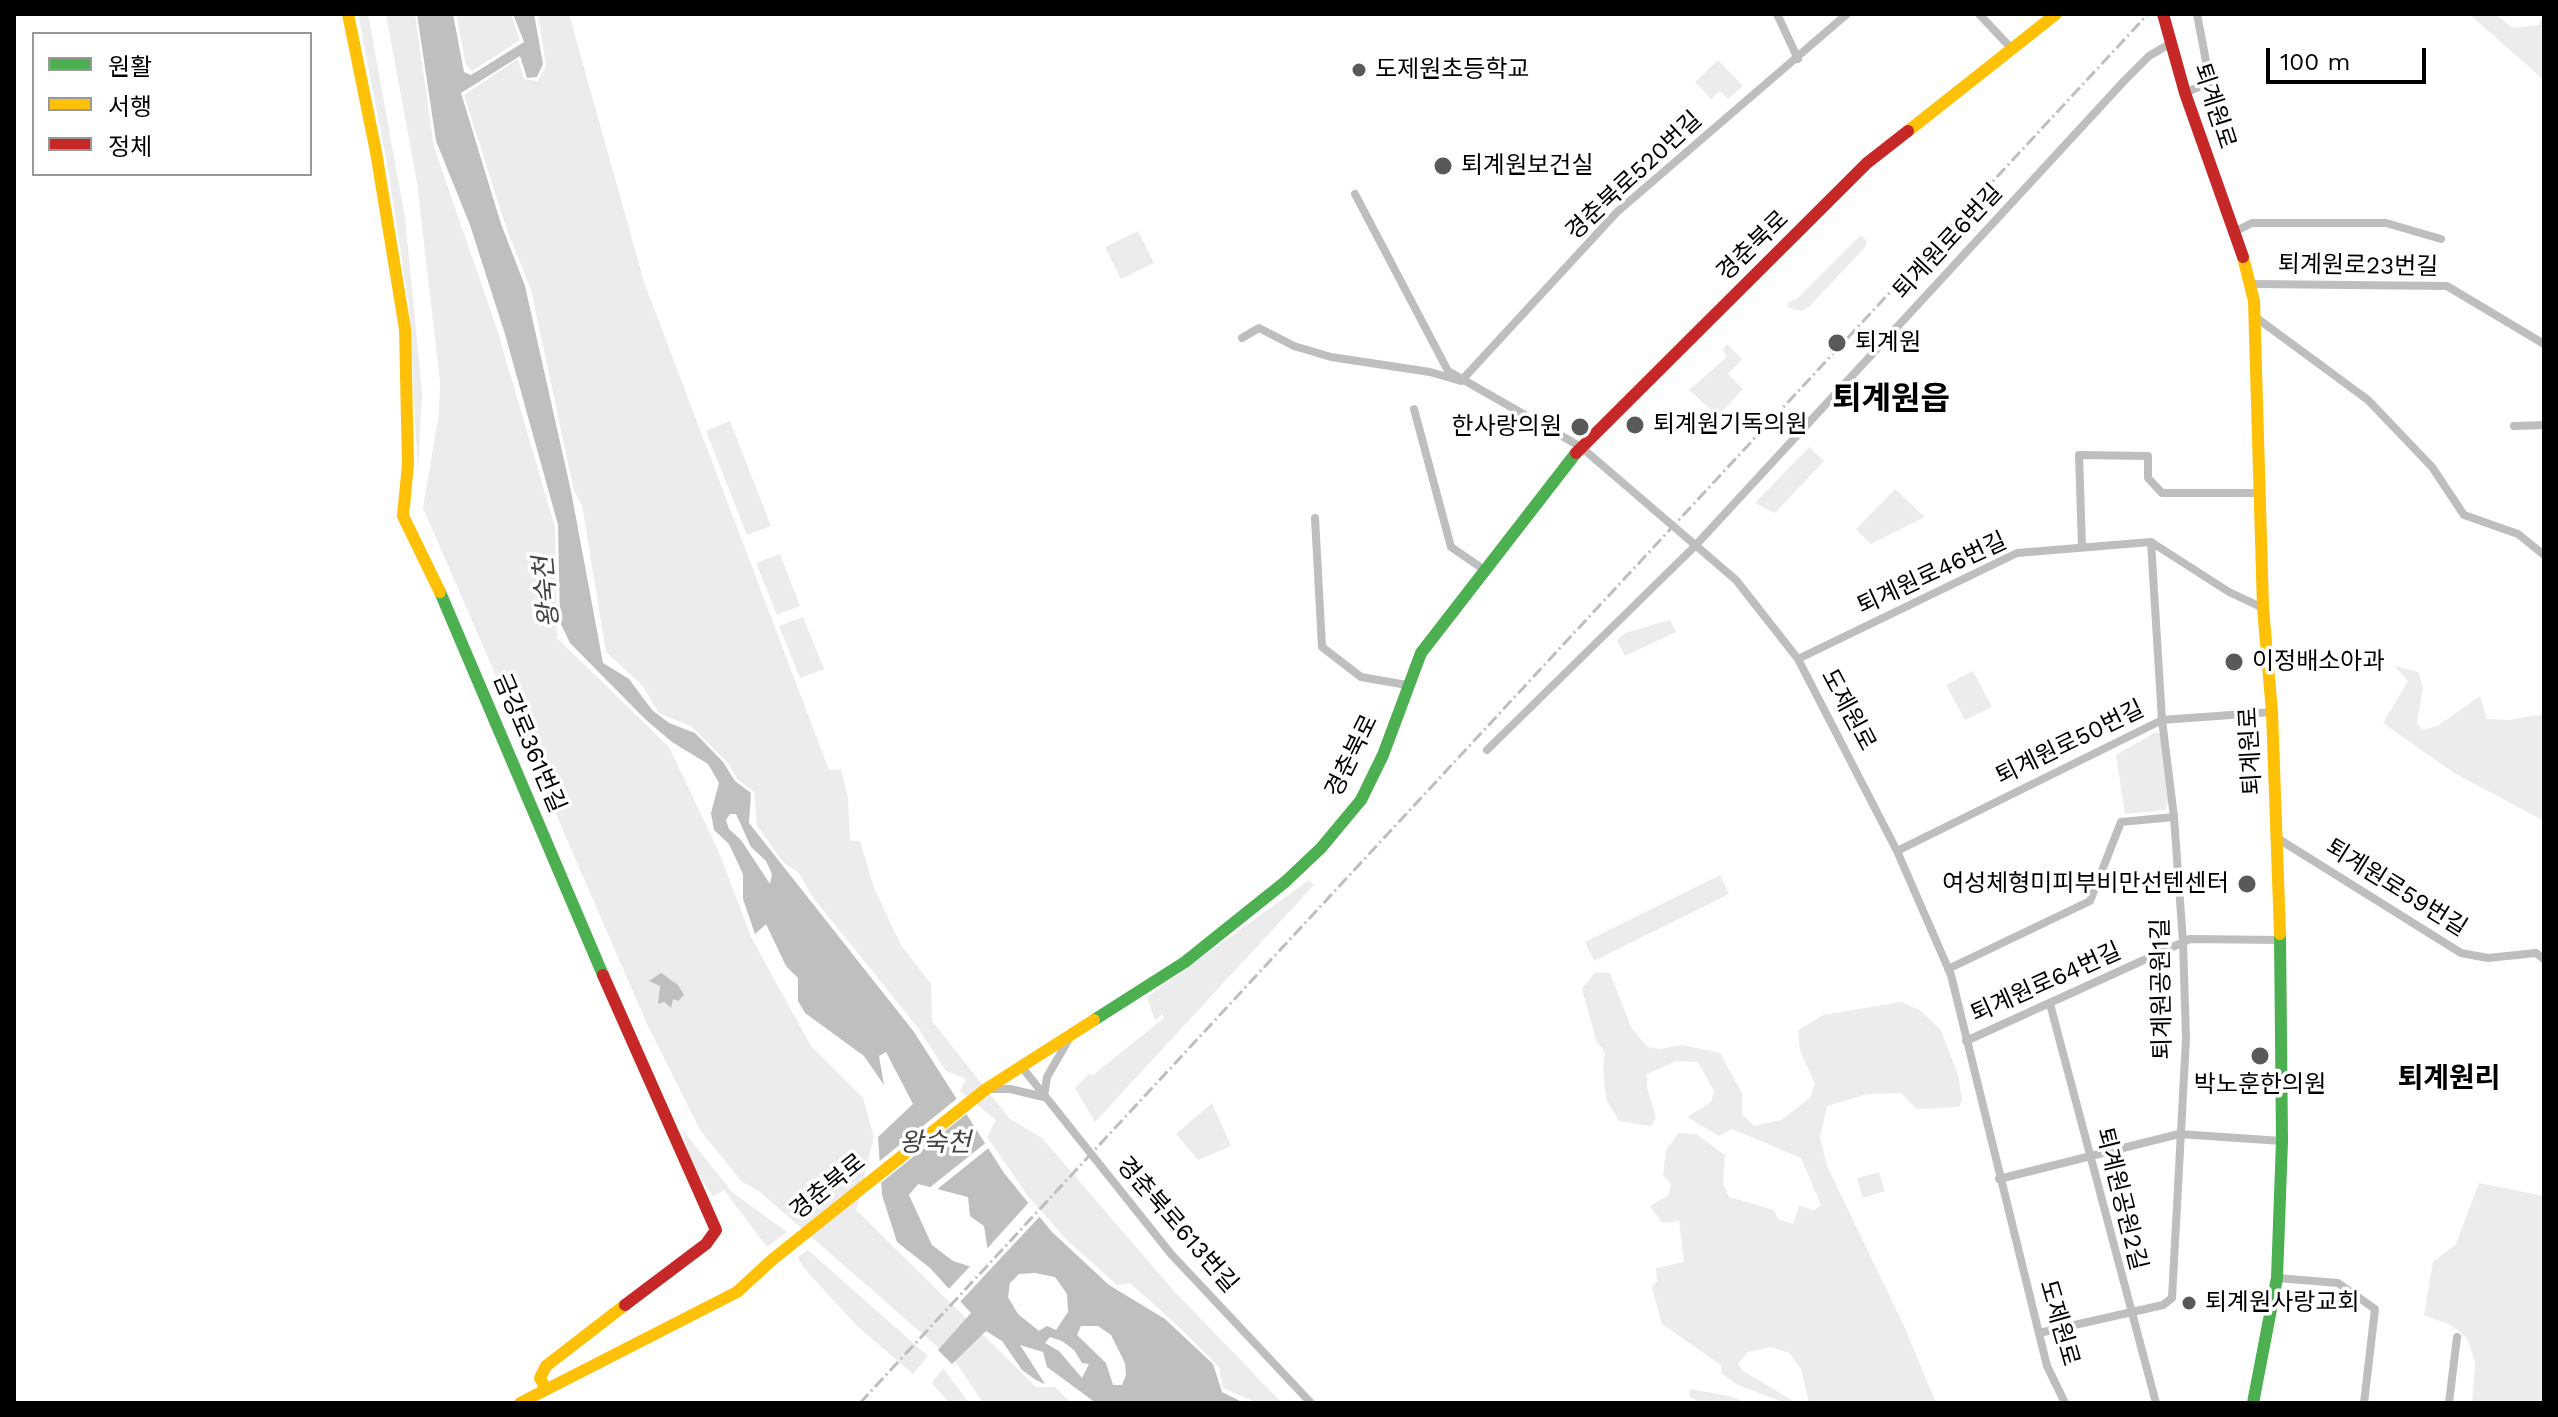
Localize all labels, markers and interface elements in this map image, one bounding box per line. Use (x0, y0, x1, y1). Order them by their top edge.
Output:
legend (32, 32, 312, 176)
scale bar (2270, 32, 2430, 82)
text: 100 m (2280, 48, 2350, 76)
text: 원활 (108, 53, 152, 81)
place label: 도제원초등학교 (1375, 56, 1530, 84)
street label: 퇴계원로 (2187, 60, 2241, 152)
marker: 도제원초등학교 (1350, 61, 1368, 79)
text: 서행 (108, 93, 152, 121)
street label: 경춘북로520번길 (1560, 106, 1708, 246)
text: 정체 (108, 133, 152, 161)
place label: 퇴계원보건실 (1461, 152, 1593, 180)
marker: 퇴계원보건실 (1432, 155, 1454, 177)
street label: 퇴계원로6번길 (1887, 178, 2009, 306)
street label: 경춘북로 (1711, 205, 1795, 287)
street label: 퇴계원로23번길 (2278, 250, 2438, 282)
place label: 퇴계원 (1855, 329, 1921, 357)
marker: 퇴계원 (1826, 332, 1848, 354)
district label: 퇴계원읍 (1832, 381, 1950, 419)
place label: 퇴계원기독의원 (1653, 411, 1808, 439)
place label: 한사랑의원 (1452, 413, 1562, 441)
marker: 퇴계원기독의원 (1624, 414, 1646, 436)
marker: 한사랑의원 (1569, 416, 1591, 438)
street label: 퇴계원로46번길 (1853, 527, 2011, 621)
water label: 왕숙천 (528, 555, 566, 629)
place label: 이정배소아과 (2252, 648, 2384, 676)
marker: 이정배소아과 (2223, 651, 2245, 673)
street label: 도제원로 (1815, 664, 1881, 756)
street label: 금강로361번길 (487, 669, 571, 817)
street label: 퇴계원로50번길 (1991, 695, 2149, 791)
street label: 퇴계원로 (2234, 706, 2268, 796)
street label: 경춘북로 (1320, 710, 1384, 802)
street label: 퇴계원로59번길 (2320, 833, 2472, 943)
place label: 여성체형미피부비만선텐센터 (1942, 870, 2229, 898)
marker: 여성체형미피부비만선텐센터 (2236, 873, 2258, 895)
street label: 퇴계원공원1길 (2146, 918, 2178, 1060)
street label: 퇴계원로64번길 (1966, 937, 2126, 1029)
marker: 박노훈한의원 (2249, 1045, 2271, 1067)
district label: 퇴계원리 (2397, 1062, 2501, 1096)
place label: 박노훈한의원 (2194, 1071, 2326, 1099)
street label: 퇴계원공원2길 (2089, 1124, 2153, 1274)
water label: 왕숙천 (899, 1127, 971, 1159)
street label: 경춘북로 (785, 1148, 871, 1226)
street label: 경춘북로613번길 (1110, 1151, 1244, 1299)
street label: 도제원로 (2033, 1277, 2085, 1369)
place label: 퇴계원사랑교회 (2205, 1289, 2360, 1317)
marker: 퇴계원사랑교회 (2180, 1294, 2198, 1312)

